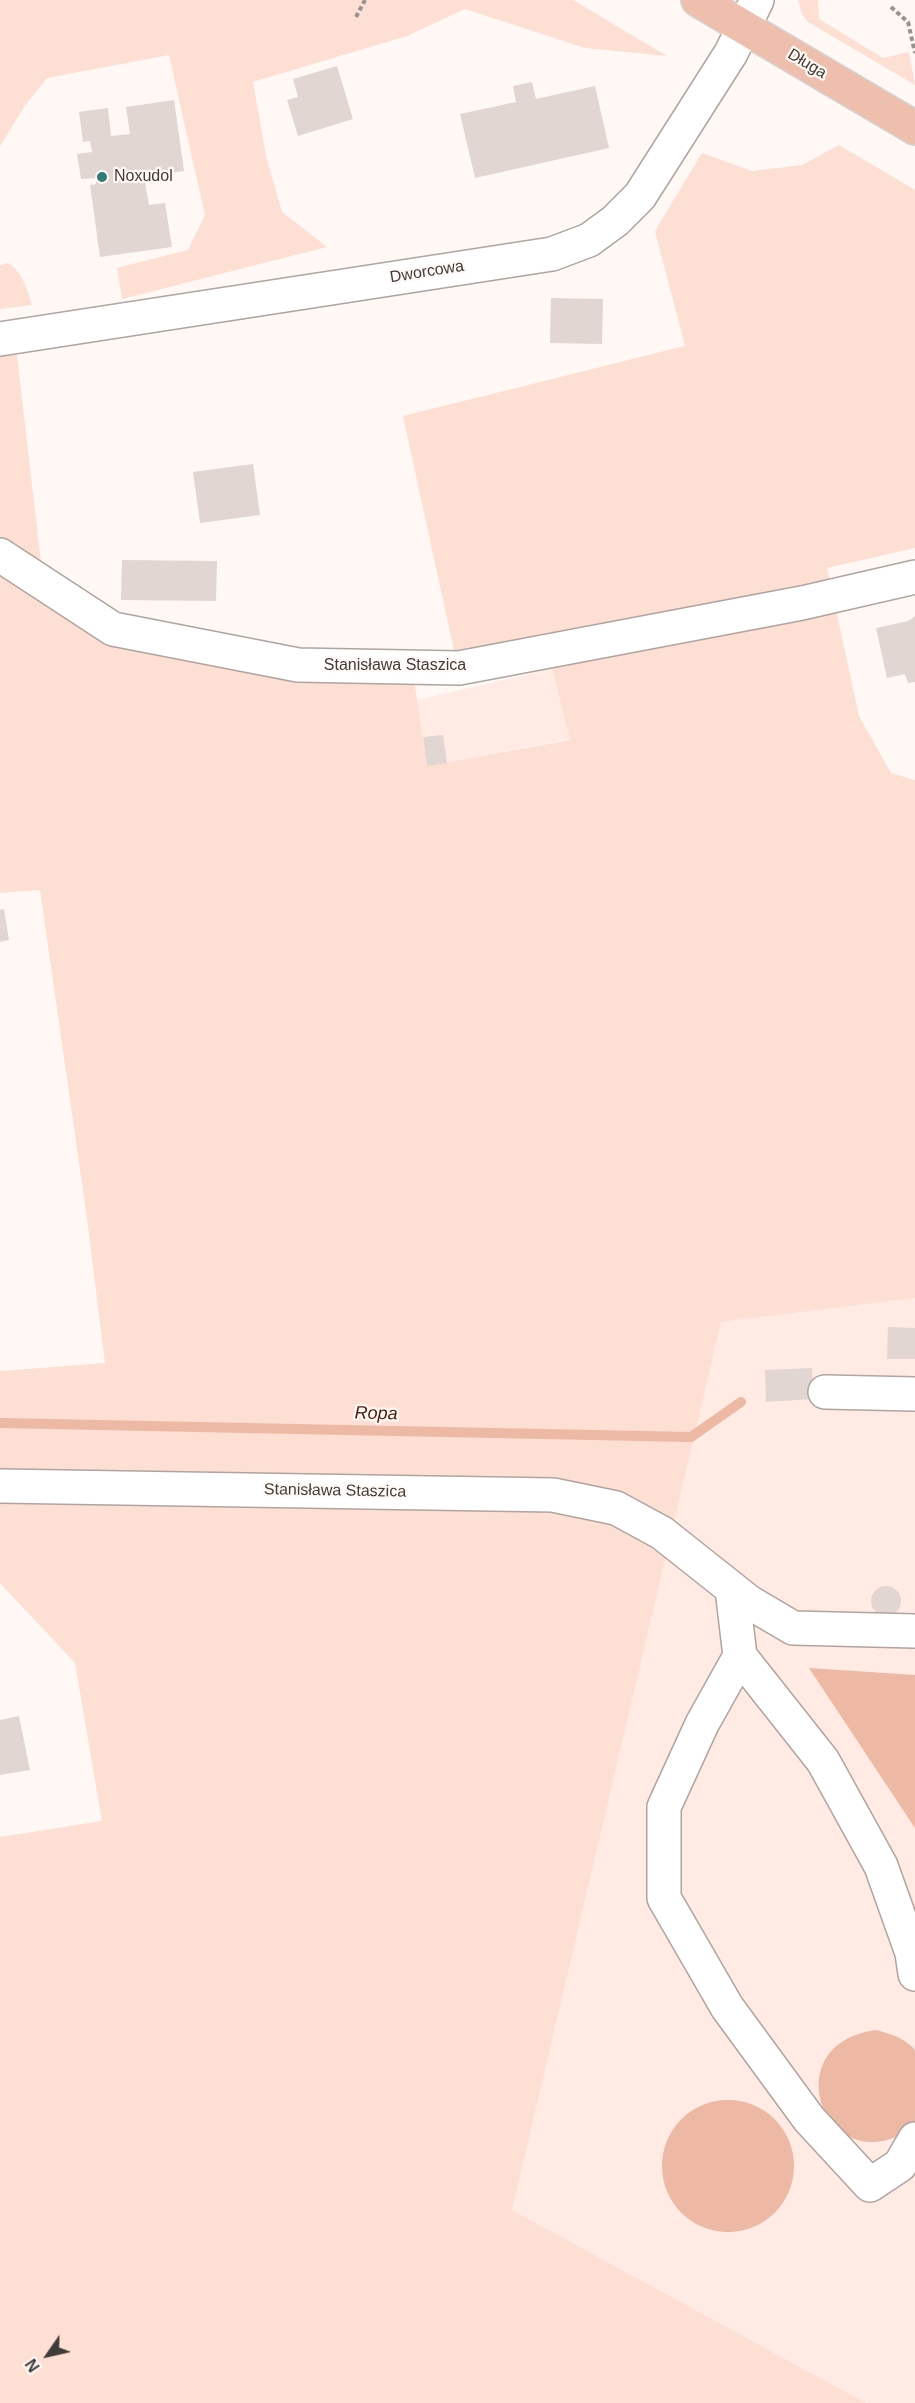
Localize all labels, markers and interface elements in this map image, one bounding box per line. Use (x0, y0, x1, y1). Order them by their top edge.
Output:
street label: Długa (784, 45, 830, 83)
place label: Noxudol (114, 167, 173, 187)
marker: Noxudol (95, 170, 109, 184)
street label: Dworcowa (389, 257, 465, 287)
street label: Stanisława Staszica (324, 656, 466, 676)
water label: Ropa (354, 1403, 398, 1425)
street label: Stanisława Staszica (264, 1480, 406, 1502)
north arrow (18, 2325, 78, 2385)
text: N (22, 2356, 43, 2375)

